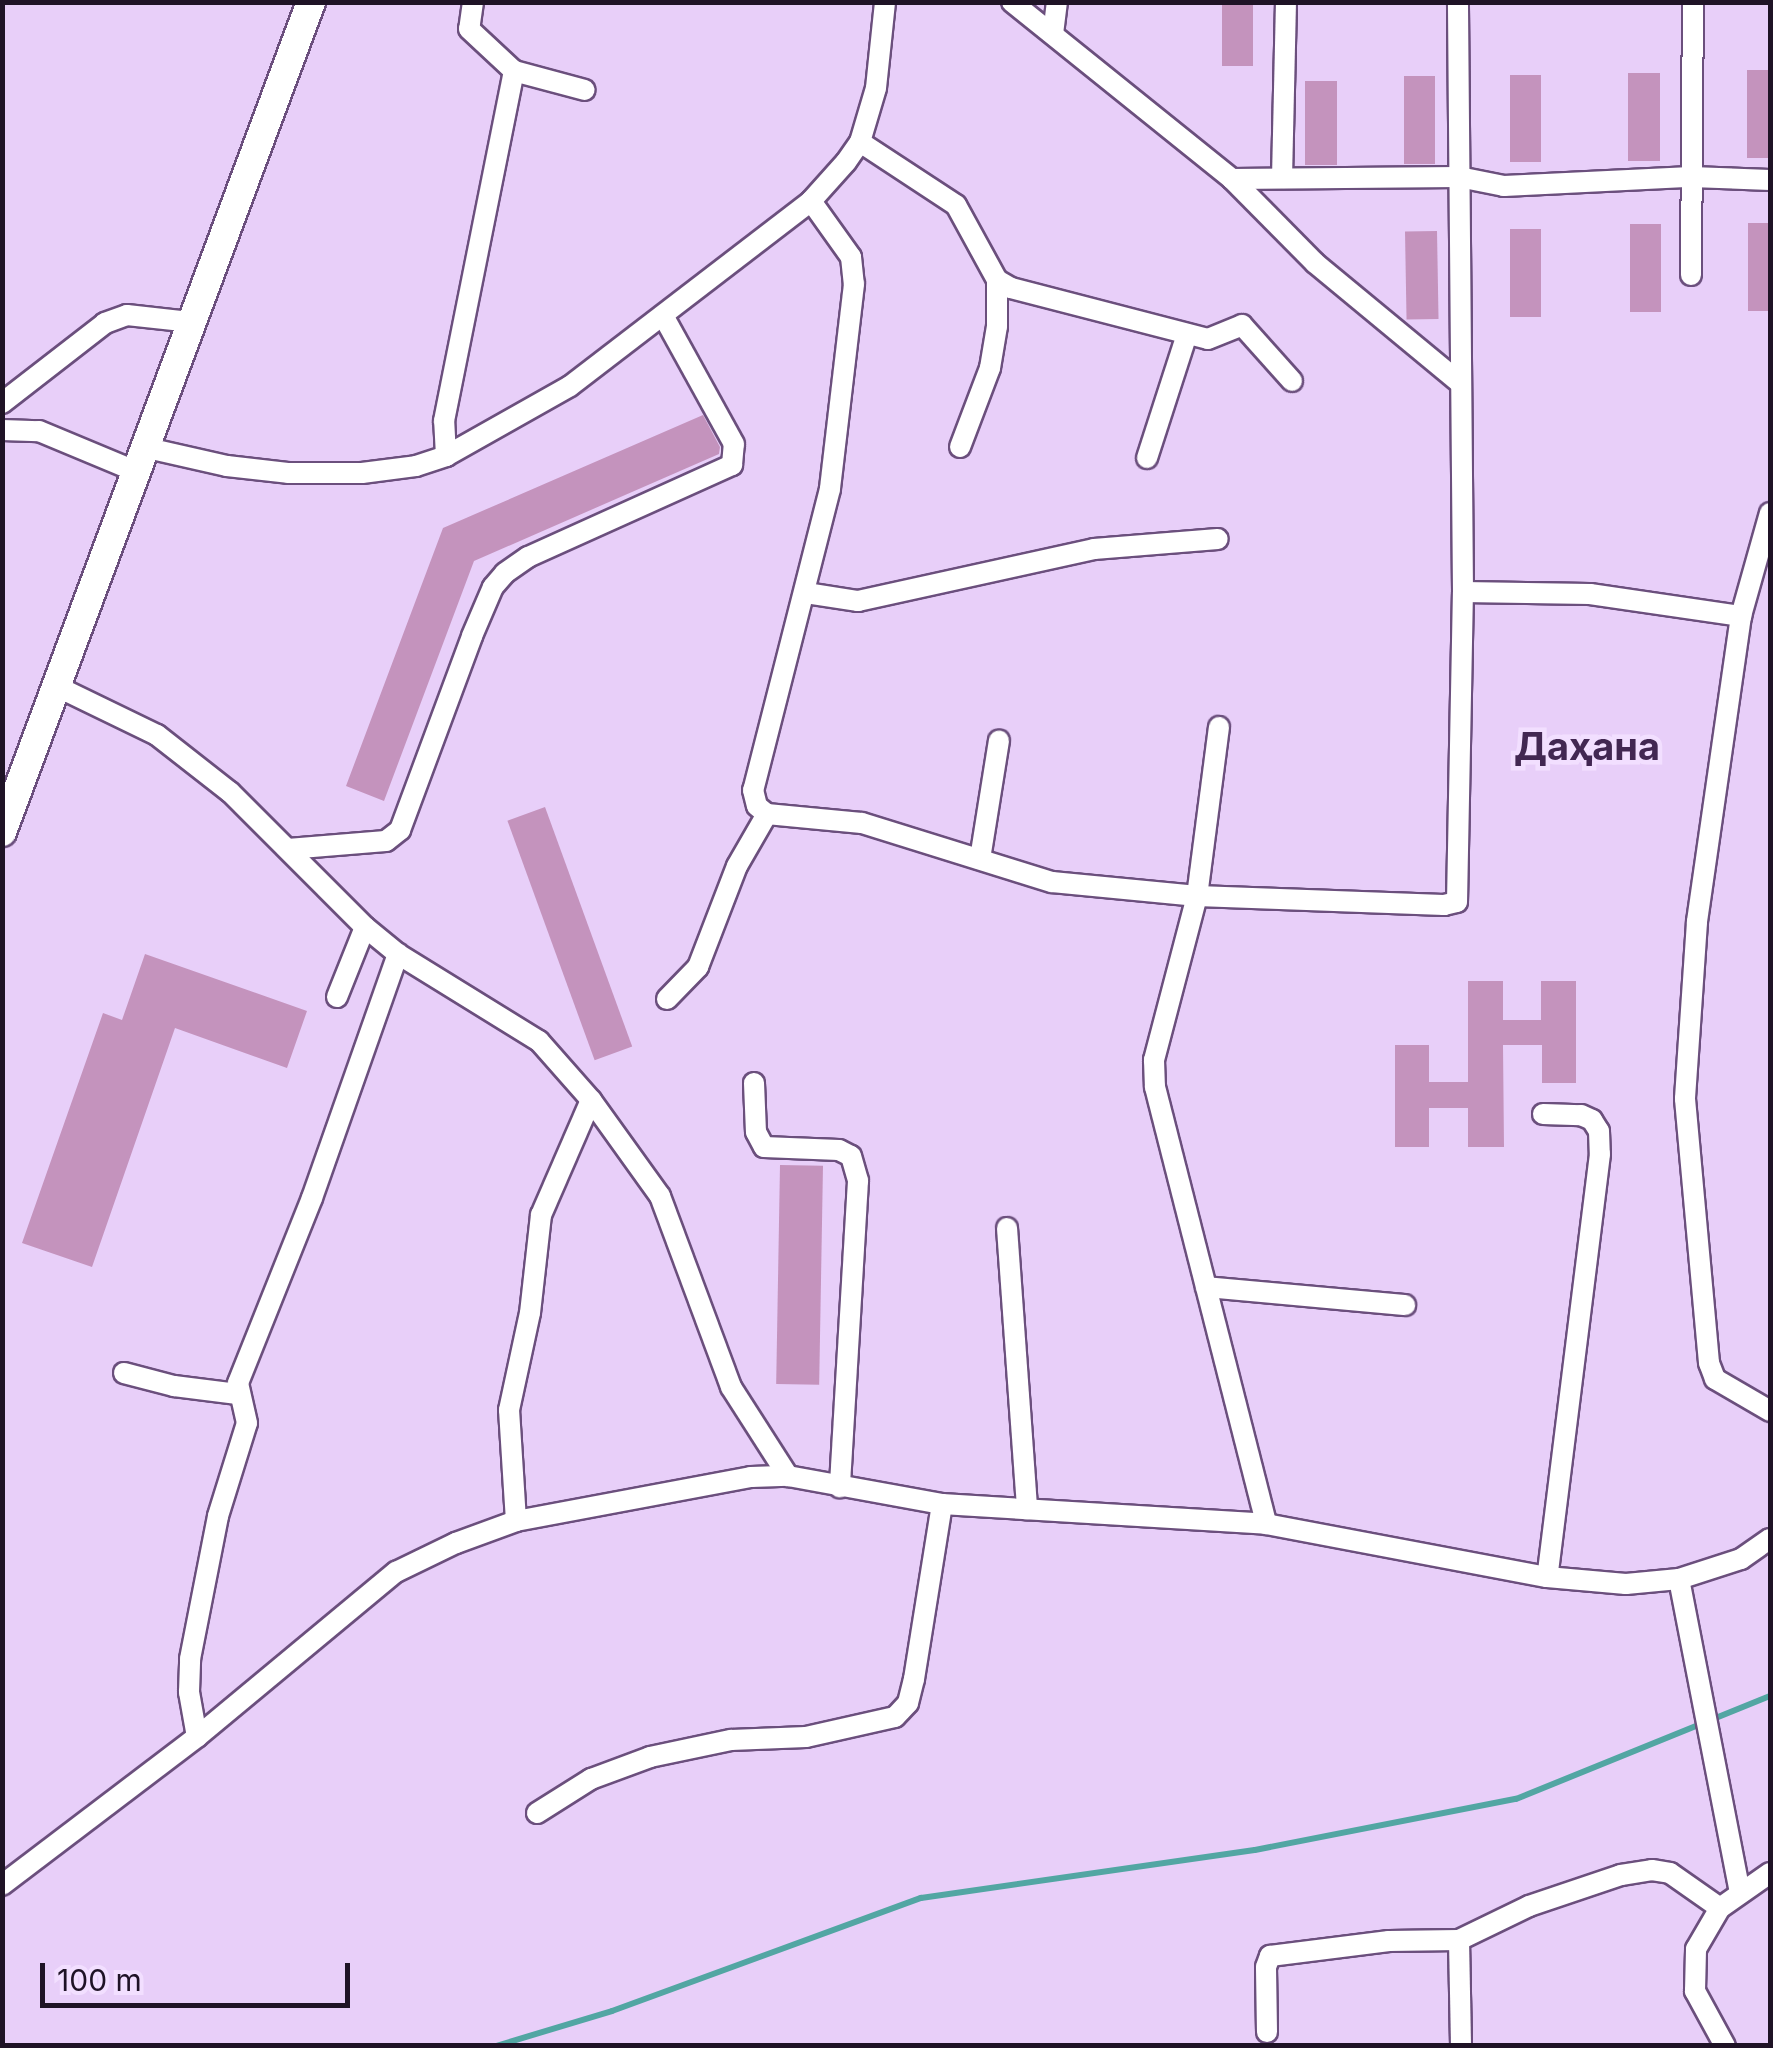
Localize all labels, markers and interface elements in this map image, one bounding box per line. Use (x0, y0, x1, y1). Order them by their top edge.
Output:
district label: Даҳана (1514, 724, 1660, 770)
scale bar (45, 1943, 355, 2005)
text: 100 m (57, 1962, 142, 1998)

